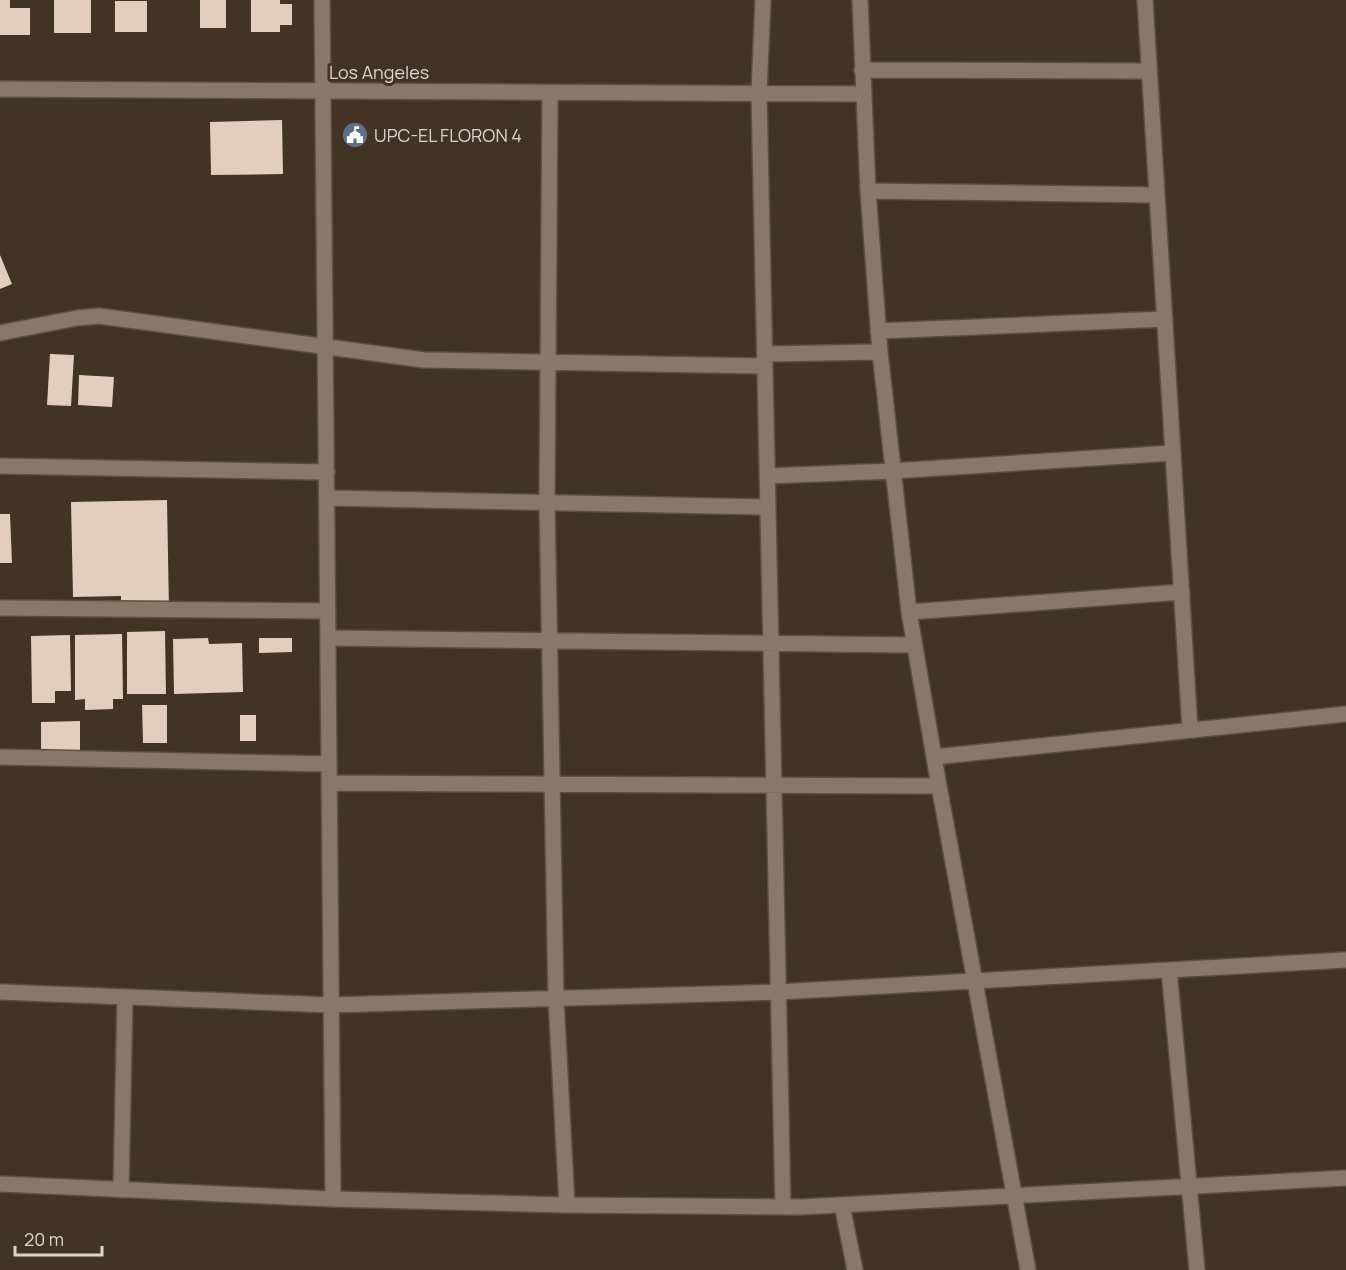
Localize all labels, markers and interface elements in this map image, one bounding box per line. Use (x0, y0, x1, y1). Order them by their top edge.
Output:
street label: Los Angeles (329, 60, 429, 84)
public building icon: UPC-EL FLORON 4 (340, 120, 370, 150)
place label: UPC-EL FLORON 4 (374, 123, 522, 147)
scale bar (15, 1219, 102, 1257)
text: 20 m (24, 1227, 64, 1251)

